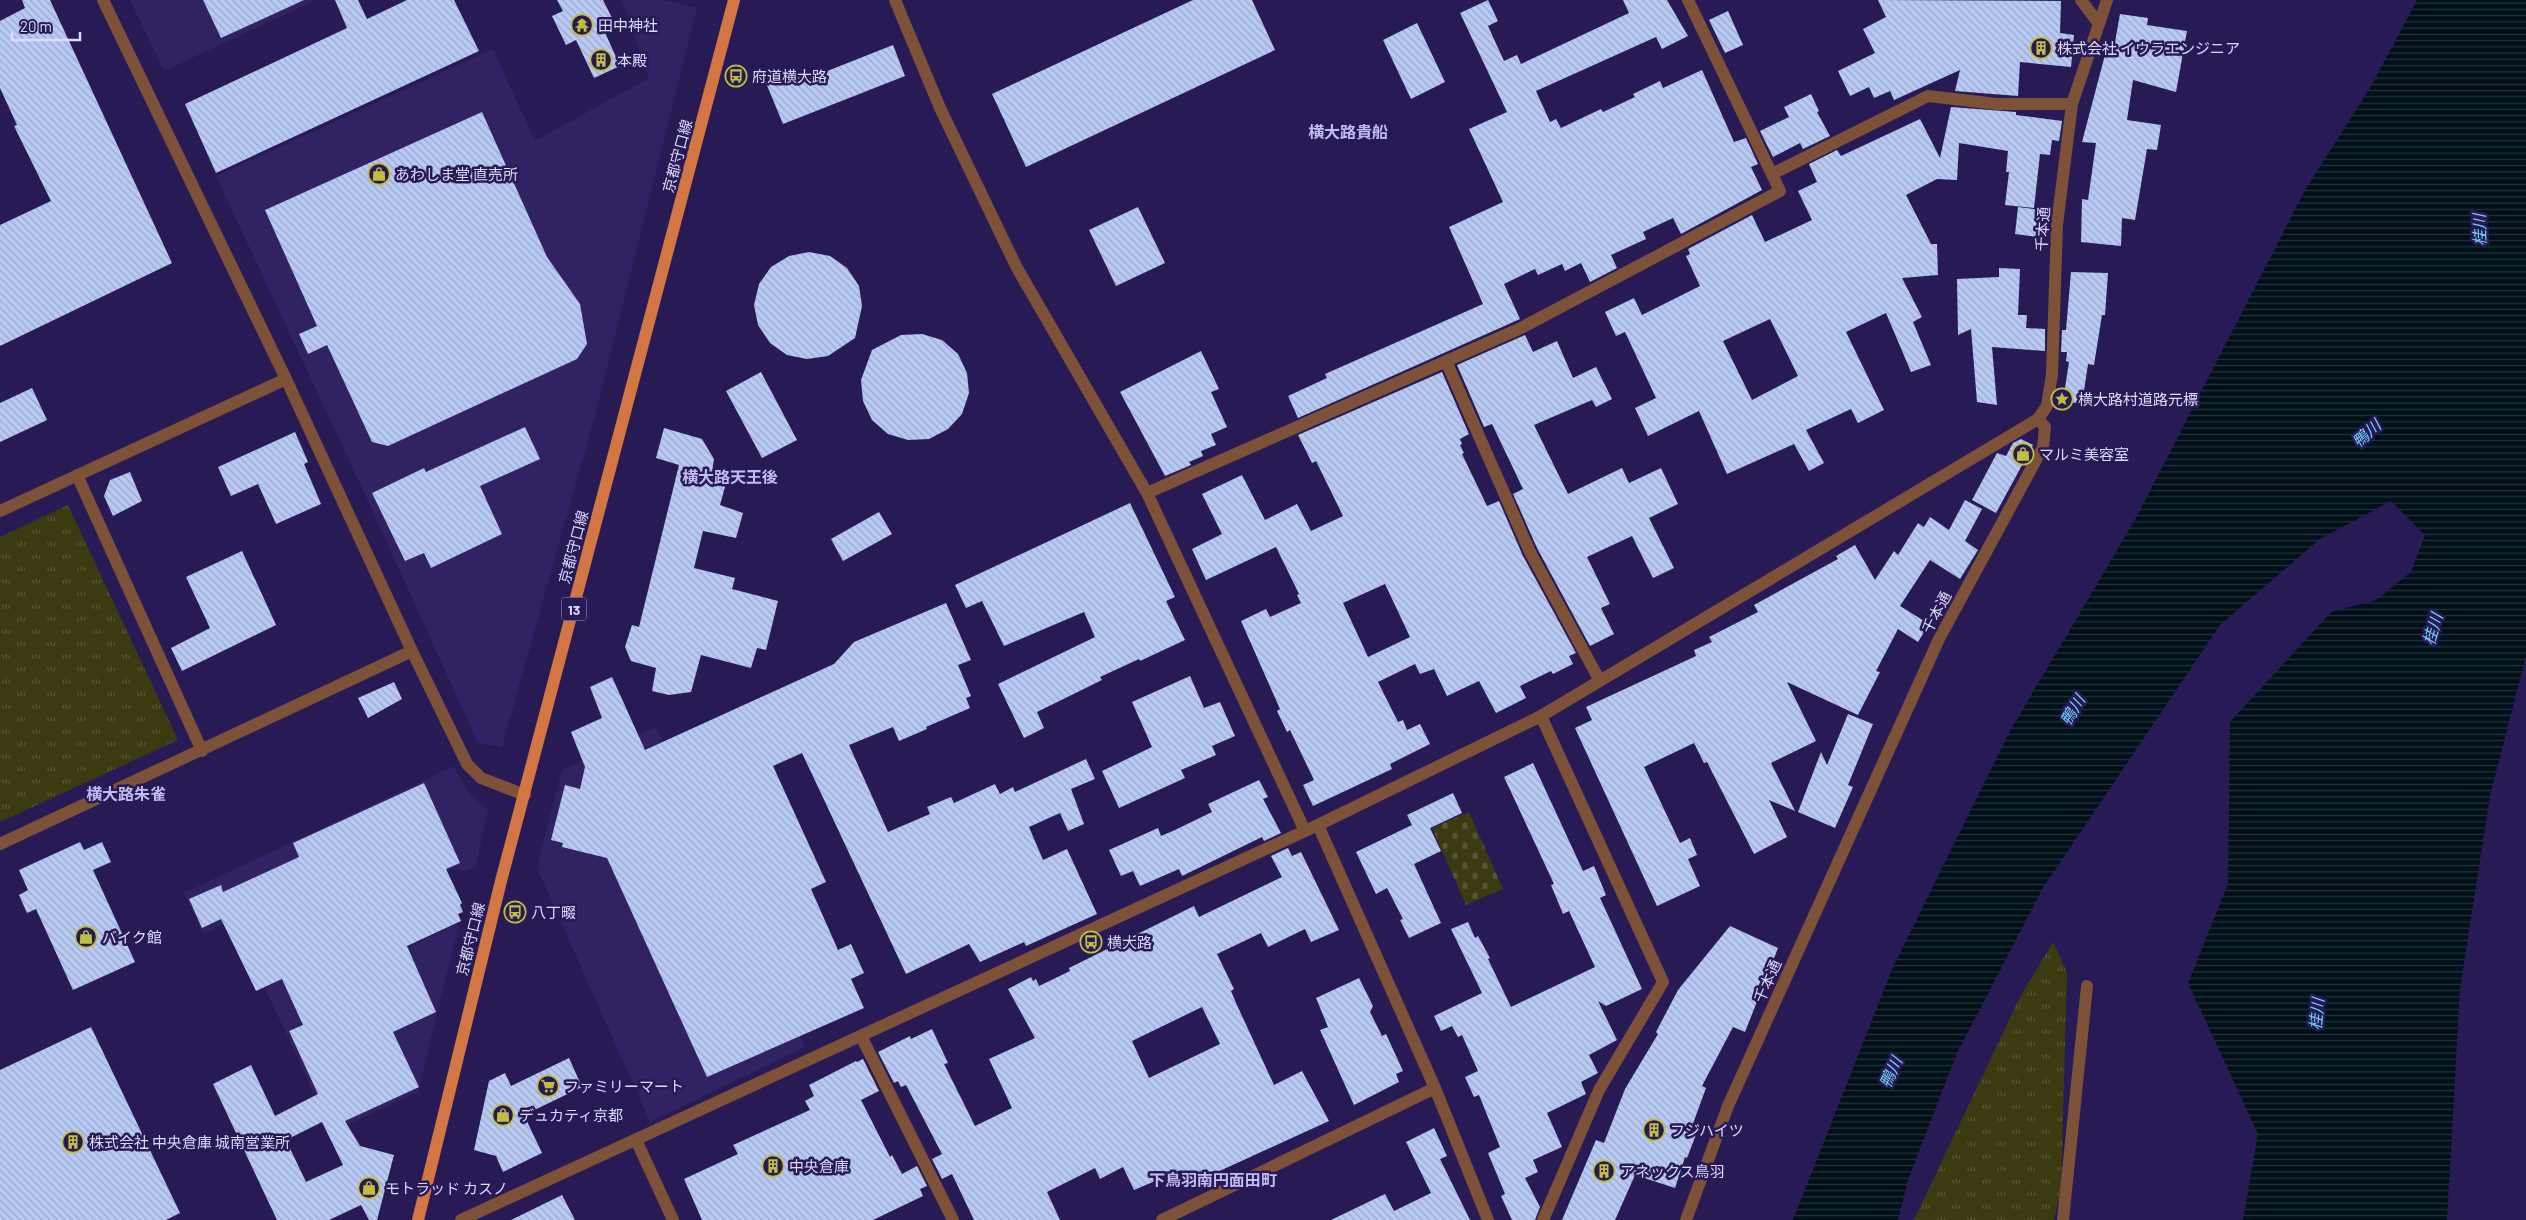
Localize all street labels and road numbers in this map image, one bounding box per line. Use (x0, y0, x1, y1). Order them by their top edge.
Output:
street label: 京都守口線 (659, 117, 695, 195)
street label: 千本通 (2031, 206, 2053, 252)
street label: 京都守口線 (555, 508, 591, 586)
street label: 千本通 (1917, 588, 1955, 636)
road number: 13 (562, 598, 586, 620)
street label: 京都守口線 (452, 900, 488, 978)
street label: 千本通 (1750, 957, 1784, 1005)

